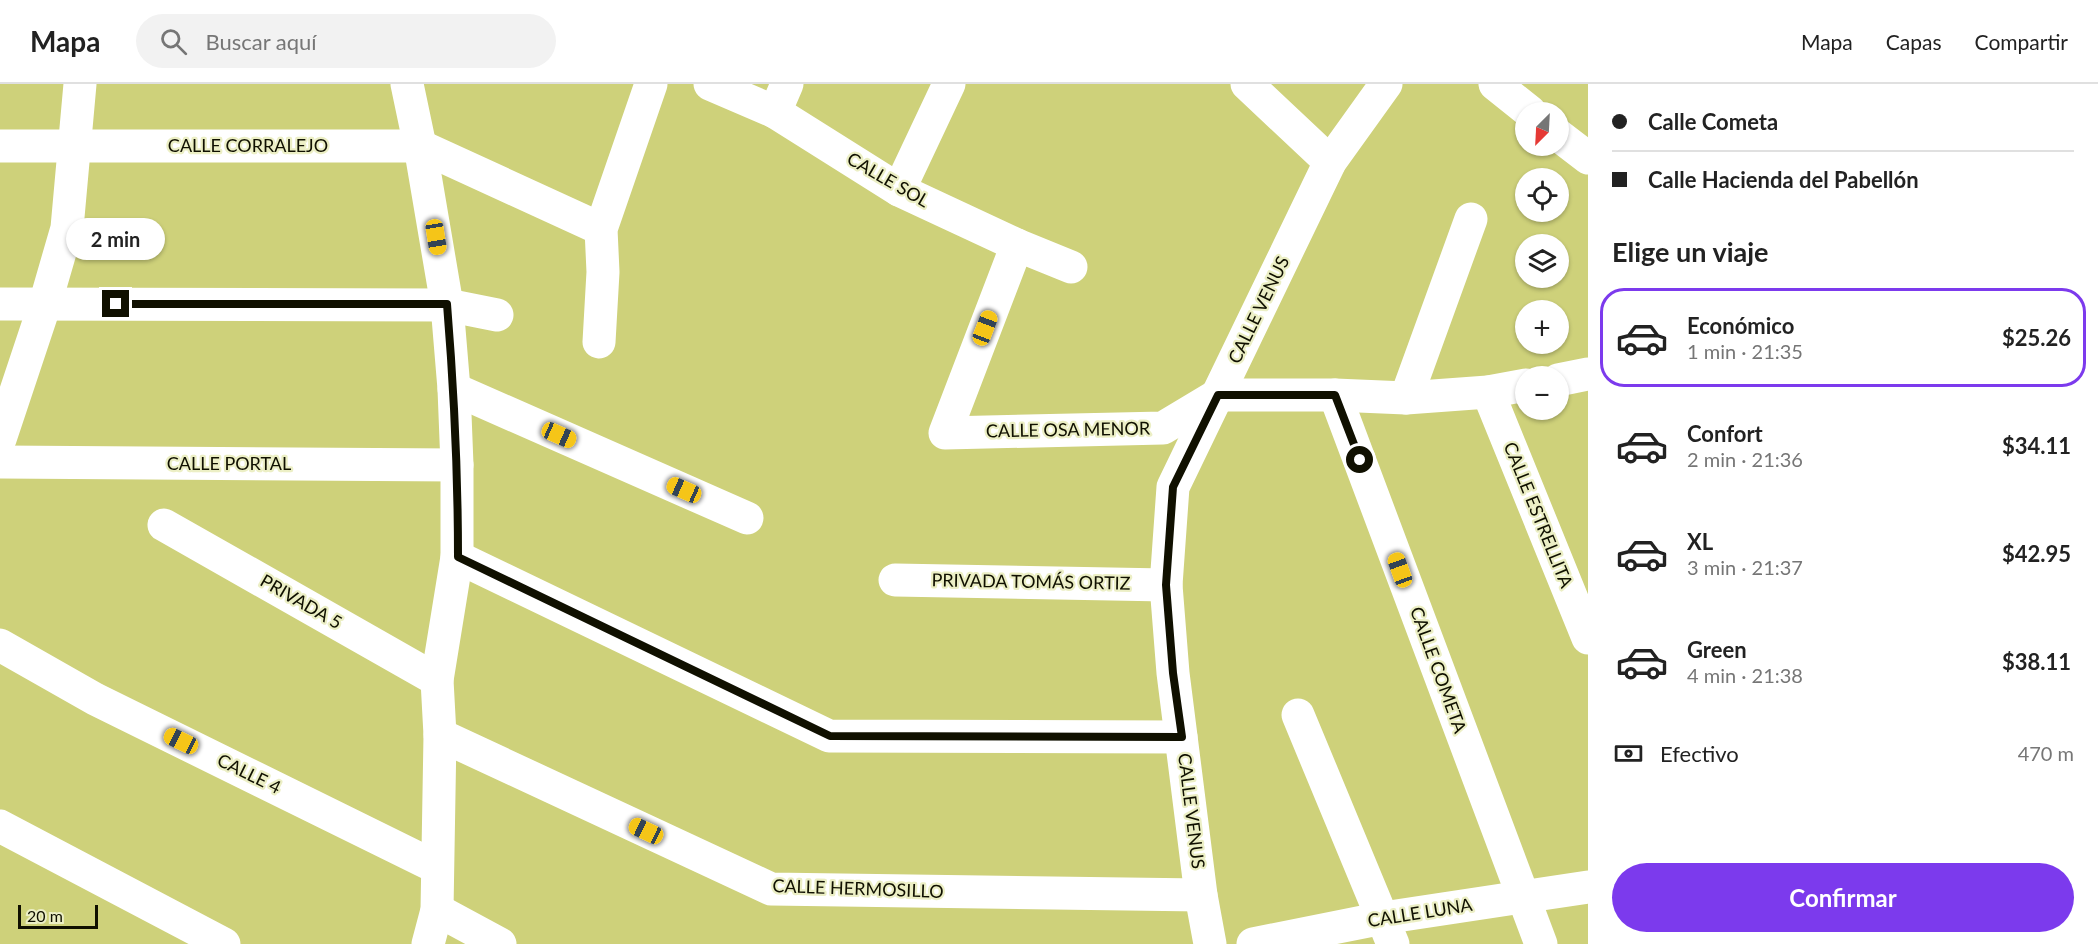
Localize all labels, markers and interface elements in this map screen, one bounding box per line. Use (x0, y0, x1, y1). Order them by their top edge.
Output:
search box (136, 14, 556, 68)
text: Mapa (30, 24, 100, 58)
icon: search (157, 25, 190, 58)
text: Buscar aquí (205, 28, 317, 55)
text: Mapa (1801, 29, 1853, 54)
text: Capas (1886, 29, 1942, 54)
text: Compartir (1975, 29, 2068, 54)
north arrow (1515, 102, 1569, 156)
map controls (1515, 102, 1569, 420)
text: Calle Cometa (1648, 108, 1778, 135)
street label: CALLE CORRALEJO (168, 134, 328, 156)
street label: CALLE SOL (844, 147, 933, 211)
text: Calle Hacienda del Pabellón (1648, 166, 1919, 193)
button: locate (1515, 168, 1569, 222)
callout: 2 min (66, 217, 166, 259)
car (424, 218, 448, 256)
text: 2 min (91, 227, 140, 251)
button: layers (1515, 234, 1569, 288)
text: Elige un viaje (1612, 235, 1769, 268)
street label: CALLE VENUS (1223, 252, 1293, 367)
route end (102, 290, 129, 317)
button: + (1515, 300, 1569, 354)
car (970, 308, 1000, 348)
icon: car (1615, 311, 1669, 365)
text: Económico (1687, 312, 1794, 339)
text: $25.26 (2002, 324, 2071, 351)
text: 1 min · 21:35 (1687, 339, 1803, 363)
button: − (1515, 366, 1569, 420)
street label: CALLE OSA MENOR (986, 417, 1151, 441)
car (539, 419, 579, 451)
icon: car (1615, 419, 1669, 473)
text: Confort (1687, 420, 1763, 447)
text: $34.11 (2002, 432, 2071, 459)
street label: CALLE ESTRELLITA (1500, 439, 1579, 591)
route start (1346, 446, 1373, 473)
text: 2 min · 21:36 (1687, 447, 1803, 471)
street label: CALLE PORTAL (167, 452, 291, 474)
car (664, 474, 704, 506)
icon: car (1615, 527, 1669, 581)
text: XL (1687, 528, 1713, 555)
text: $42.95 (2002, 540, 2071, 567)
car (1385, 550, 1415, 590)
text: 3 min · 21:37 (1687, 555, 1803, 579)
street label: PRIVADA TOMÁS ORTIZ (931, 568, 1131, 594)
street label: PRIVADA 5 (257, 569, 346, 633)
street label: CALLE COMETA (1406, 604, 1472, 736)
icon: car (1615, 635, 1669, 689)
text: Green (1687, 636, 1747, 663)
text: $38.11 (2002, 648, 2071, 675)
text: 4 min · 21:38 (1687, 663, 1803, 687)
car (161, 725, 201, 757)
icon: cash (1612, 737, 1645, 770)
text: Efectivo (1660, 740, 1739, 767)
text: 470 m (2018, 741, 2074, 765)
street label: CALLE 4 (214, 748, 285, 798)
street label: CALLE VENUS (1174, 752, 1210, 870)
car (626, 815, 666, 847)
button: Confirmar (1612, 863, 2074, 932)
street label: CALLE HERMOSILLO (772, 874, 944, 902)
street label: CALLE LUNA (1366, 893, 1475, 931)
scale bar (18, 902, 98, 930)
text: 20 m (27, 906, 63, 925)

